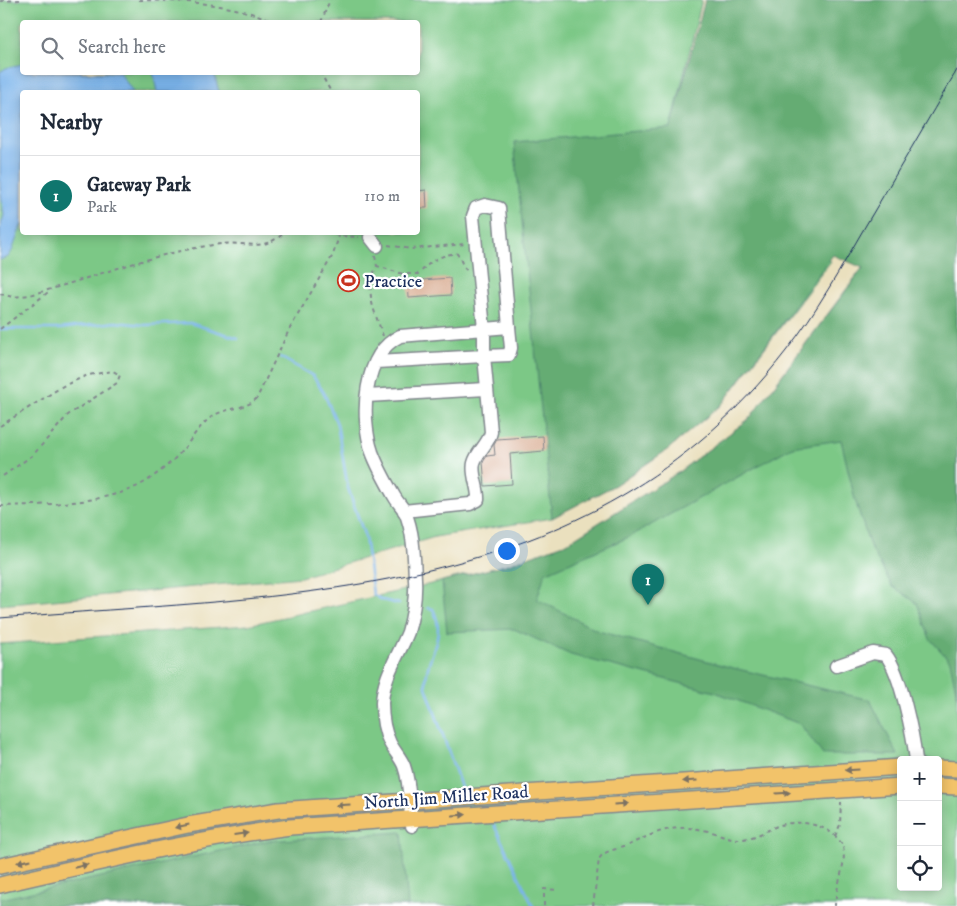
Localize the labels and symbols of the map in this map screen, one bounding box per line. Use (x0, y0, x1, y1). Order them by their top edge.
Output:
sports icon: Practice (336, 269, 360, 293)
place label: Practice (364, 271, 422, 293)
your location (494, 538, 520, 564)
pin: 1 (632, 564, 664, 605)
one-way arrow (844, 767, 860, 775)
one-way arrow (682, 778, 698, 786)
street label: North Jim Miller Road (363, 781, 529, 815)
one-way arrow (776, 788, 792, 796)
one-way arrow (614, 800, 630, 808)
one-way arrow (335, 801, 351, 809)
one-way arrow (452, 810, 468, 818)
one-way arrow (175, 822, 190, 830)
one-way arrow (233, 829, 249, 837)
one-way arrow (16, 857, 31, 865)
one-way arrow (74, 862, 89, 870)

